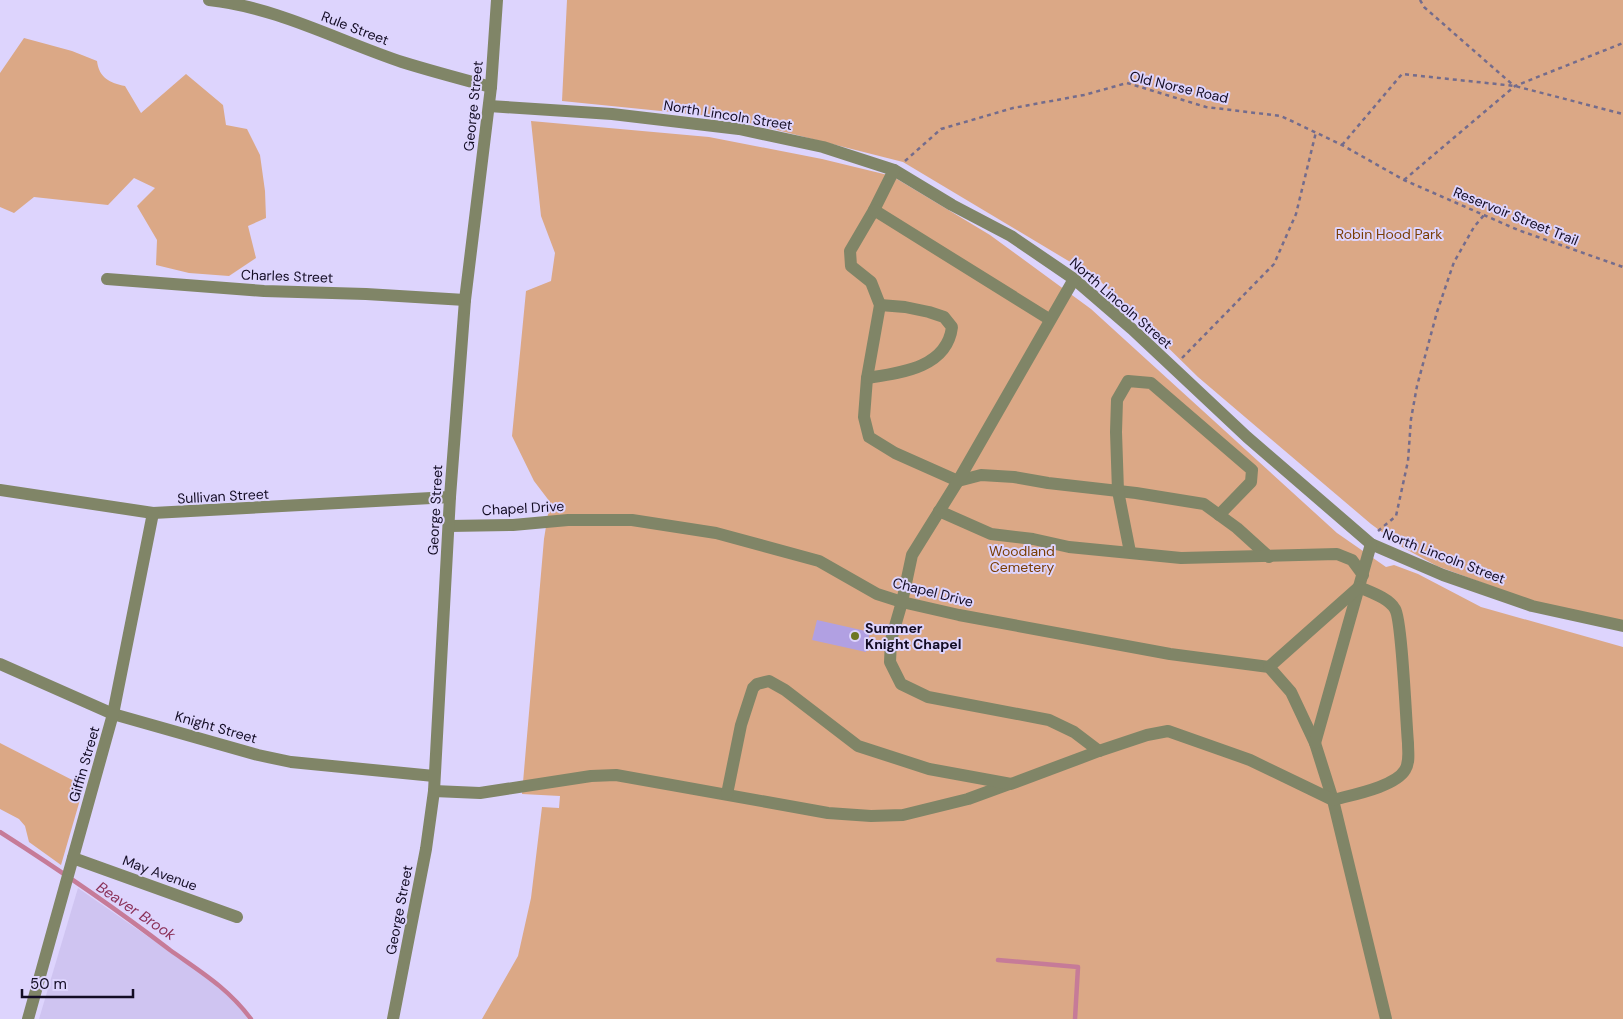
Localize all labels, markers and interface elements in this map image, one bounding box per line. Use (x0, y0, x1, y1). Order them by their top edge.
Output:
street label: Rule Street (319, 7, 391, 49)
street label: George Street (459, 60, 487, 152)
street label: Old Norse Road (1128, 67, 1230, 107)
street label: North Lincoln Street (662, 96, 794, 134)
street label: Reservoir Street Trail (1451, 183, 1581, 249)
park label: Robin Hood Park (1336, 225, 1442, 243)
street label: North Lincoln Street (1066, 254, 1176, 352)
street label: Charles Street (241, 265, 333, 287)
street label: George Street (424, 464, 446, 556)
street label: Sullivan Street (177, 485, 269, 507)
street label: Chapel Drive (481, 497, 565, 519)
street label: North Lincoln Street (1380, 524, 1508, 588)
park label: Woodland Cemetery (989, 542, 1055, 576)
street label: Chapel Drive (891, 573, 975, 611)
place label: Summer Knight Chapel (865, 619, 962, 653)
marker: Summer Knight Chapel (849, 630, 861, 642)
street label: Knight Street (173, 707, 259, 747)
street label: Giffin Street (65, 724, 103, 804)
street label: May Avenue (120, 851, 200, 895)
street label: George Street (382, 864, 416, 956)
water label: Beaver Brook (92, 877, 180, 945)
scale bar (22, 966, 134, 998)
text: 50 m (30, 974, 67, 994)

